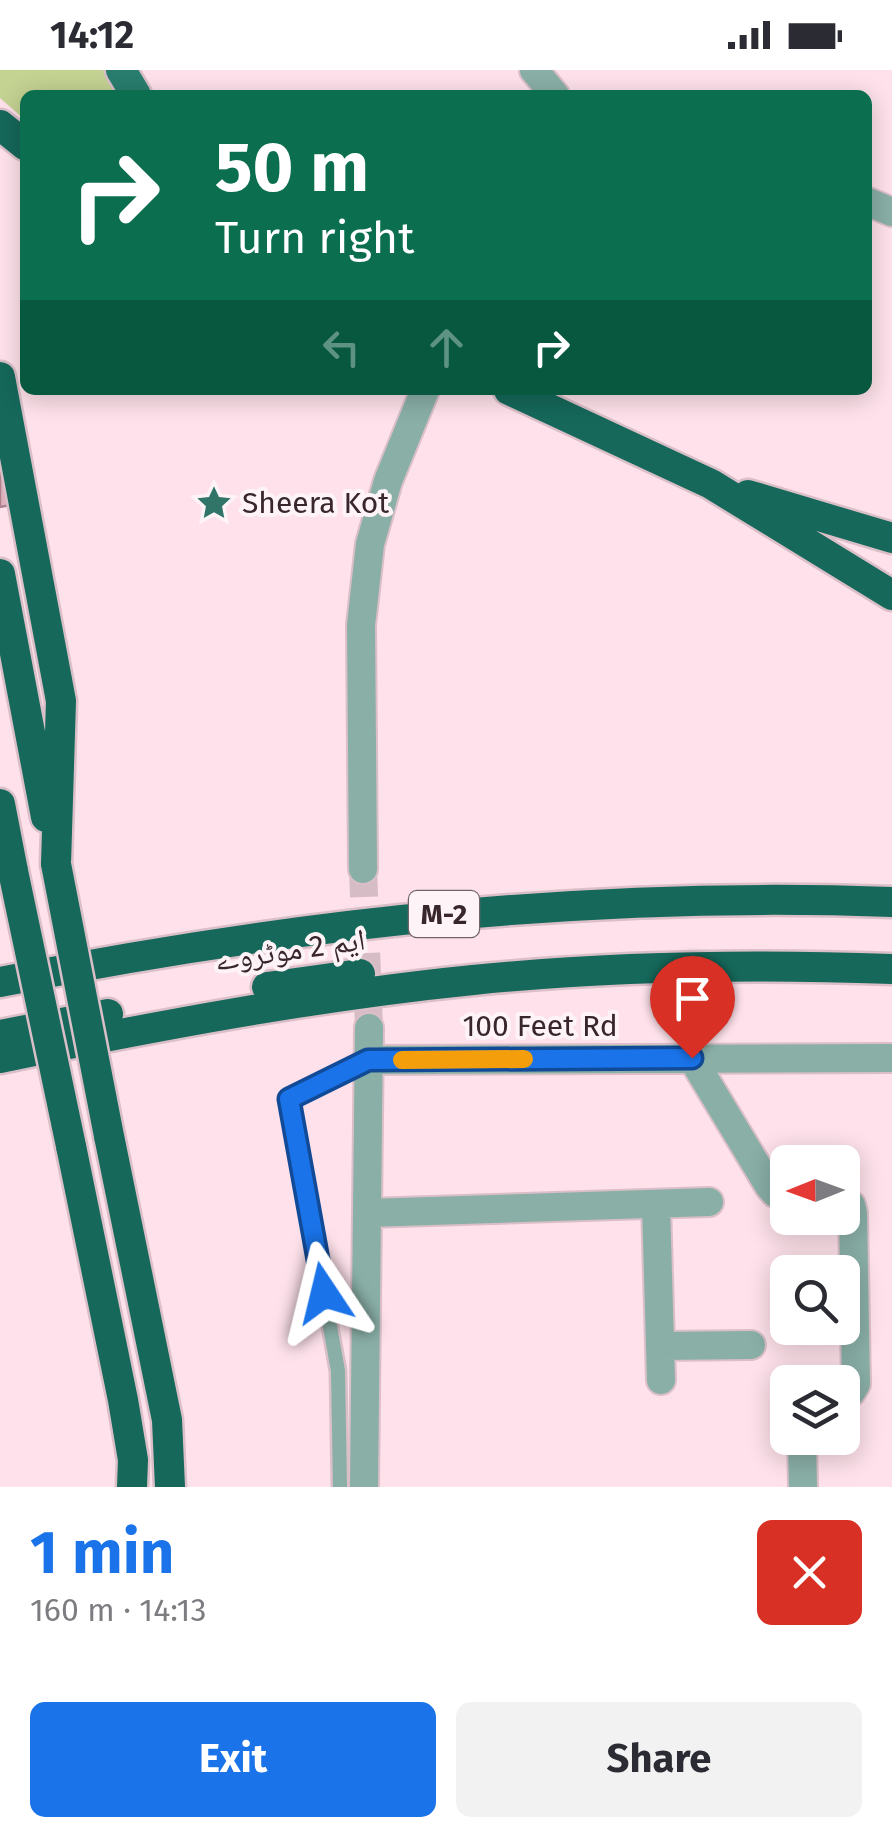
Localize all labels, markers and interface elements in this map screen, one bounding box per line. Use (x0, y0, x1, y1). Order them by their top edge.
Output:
text: 14:12 (50, 12, 134, 58)
text: 50 m (215, 126, 369, 210)
icon: right (50, 130, 180, 260)
text: Turn right (215, 211, 414, 265)
icon: left (314, 320, 369, 375)
icon: ahead (419, 320, 474, 375)
icon: right (524, 320, 579, 375)
place icon: Sheera Kot (195, 484, 233, 522)
place label: Sheera Kot (242, 485, 389, 521)
road number: M-2 (409, 891, 479, 937)
street label: ایم 2 موٹروے (213, 922, 368, 980)
pin (650, 956, 735, 1059)
icon: arrive (665, 971, 720, 1026)
street label: 100 Feet Rd (462, 1008, 618, 1044)
north arrow (770, 1145, 860, 1235)
map controls (770, 1145, 860, 1455)
position arrow (272, 1241, 376, 1345)
button: search (770, 1255, 860, 1345)
button: layers (770, 1365, 860, 1455)
text: 1 min (30, 1517, 174, 1589)
button: close (757, 1520, 862, 1625)
text: 160 m · 14:13 (30, 1591, 206, 1629)
button: Exit (30, 1702, 436, 1817)
button: Share (456, 1702, 862, 1817)

